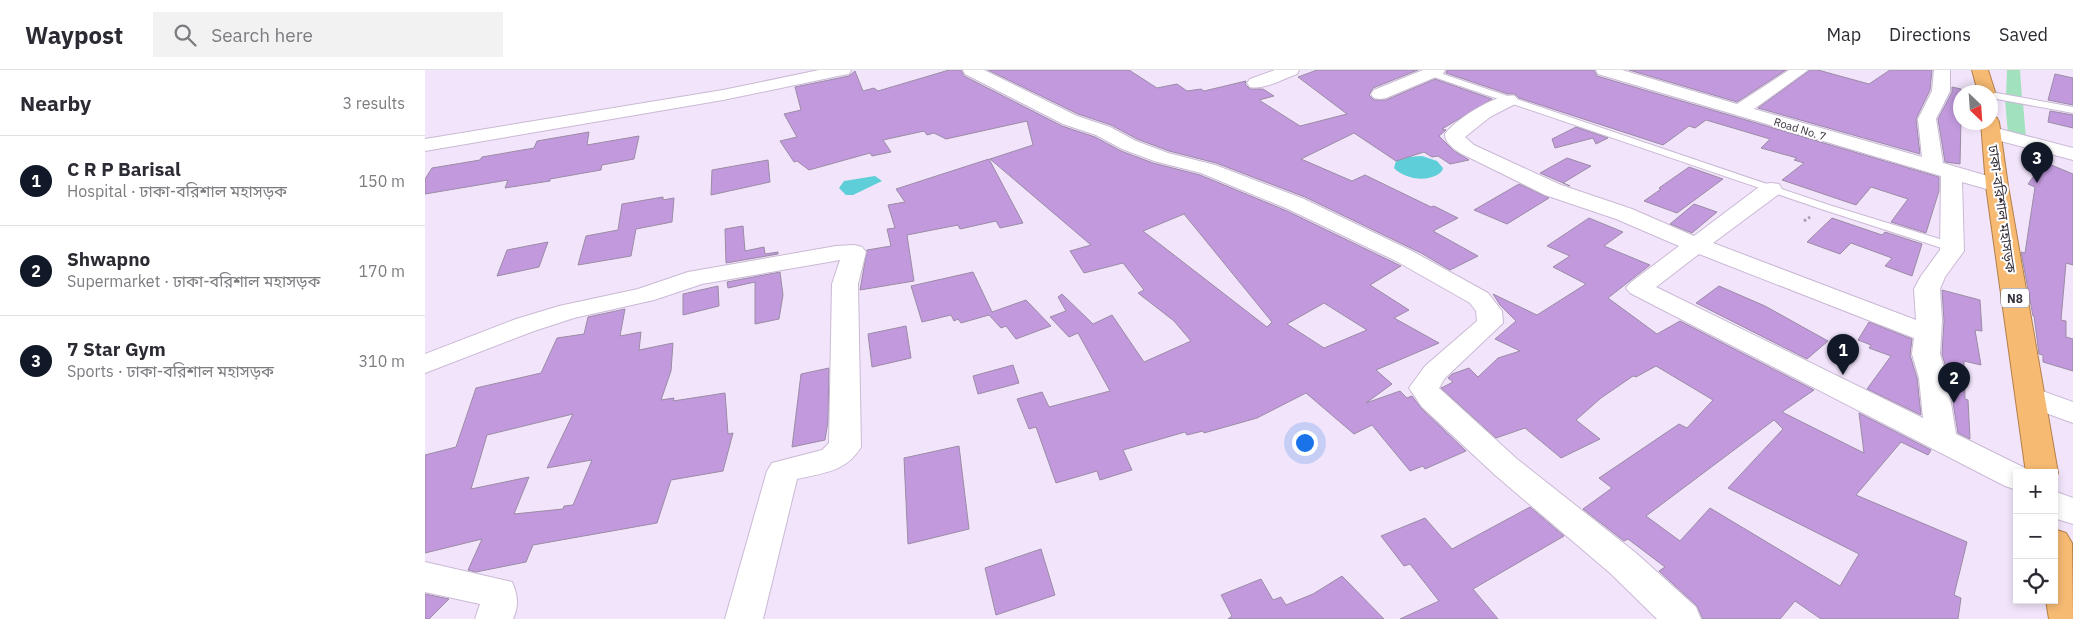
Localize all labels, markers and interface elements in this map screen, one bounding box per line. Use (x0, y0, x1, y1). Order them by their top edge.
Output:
search box (153, 12, 503, 57)
text: Waypost (25, 19, 123, 51)
icon: search (171, 21, 199, 49)
text: Search here (211, 23, 313, 47)
text: Map (1826, 23, 1861, 46)
text: Directions (1889, 23, 1971, 46)
text: Saved (1999, 23, 2048, 46)
north arrow (1953, 85, 1998, 130)
text: Nearby (20, 89, 91, 117)
text: 3 results (342, 93, 405, 113)
street label: Road No. 7 (1772, 114, 1828, 144)
pin: 3 (2021, 142, 2053, 183)
street label: ঢাকা-বরিশাল মহাসড়ক (1984, 143, 2020, 275)
text: C R P Barisal (67, 157, 181, 181)
text: 1 (31, 171, 41, 191)
text: 150 m (358, 171, 405, 191)
text: Hospital · ঢাকা-বরিশাল মহাসড়ক (67, 181, 287, 201)
text: Shwapno (67, 247, 150, 271)
text: 2 (31, 261, 41, 281)
text: 170 m (358, 261, 405, 281)
text: Supermarket · ঢাকা-বরিশাল মহাসড়ক (67, 271, 320, 291)
road number: N8 (2001, 288, 2029, 308)
pin: 1 (1827, 334, 1859, 375)
text: 7 Star Gym (67, 337, 166, 361)
text: 3 (31, 351, 41, 371)
text: 310 m (358, 351, 405, 371)
text: Sports · ঢাকা-বরিশাল মহাসড়ক (67, 361, 274, 381)
pin: 2 (1938, 362, 1970, 403)
your location (1292, 430, 1318, 456)
map controls (2013, 469, 2058, 604)
button: + (2013, 469, 2058, 514)
button: − (2013, 514, 2058, 559)
button: locate (2013, 559, 2058, 604)

